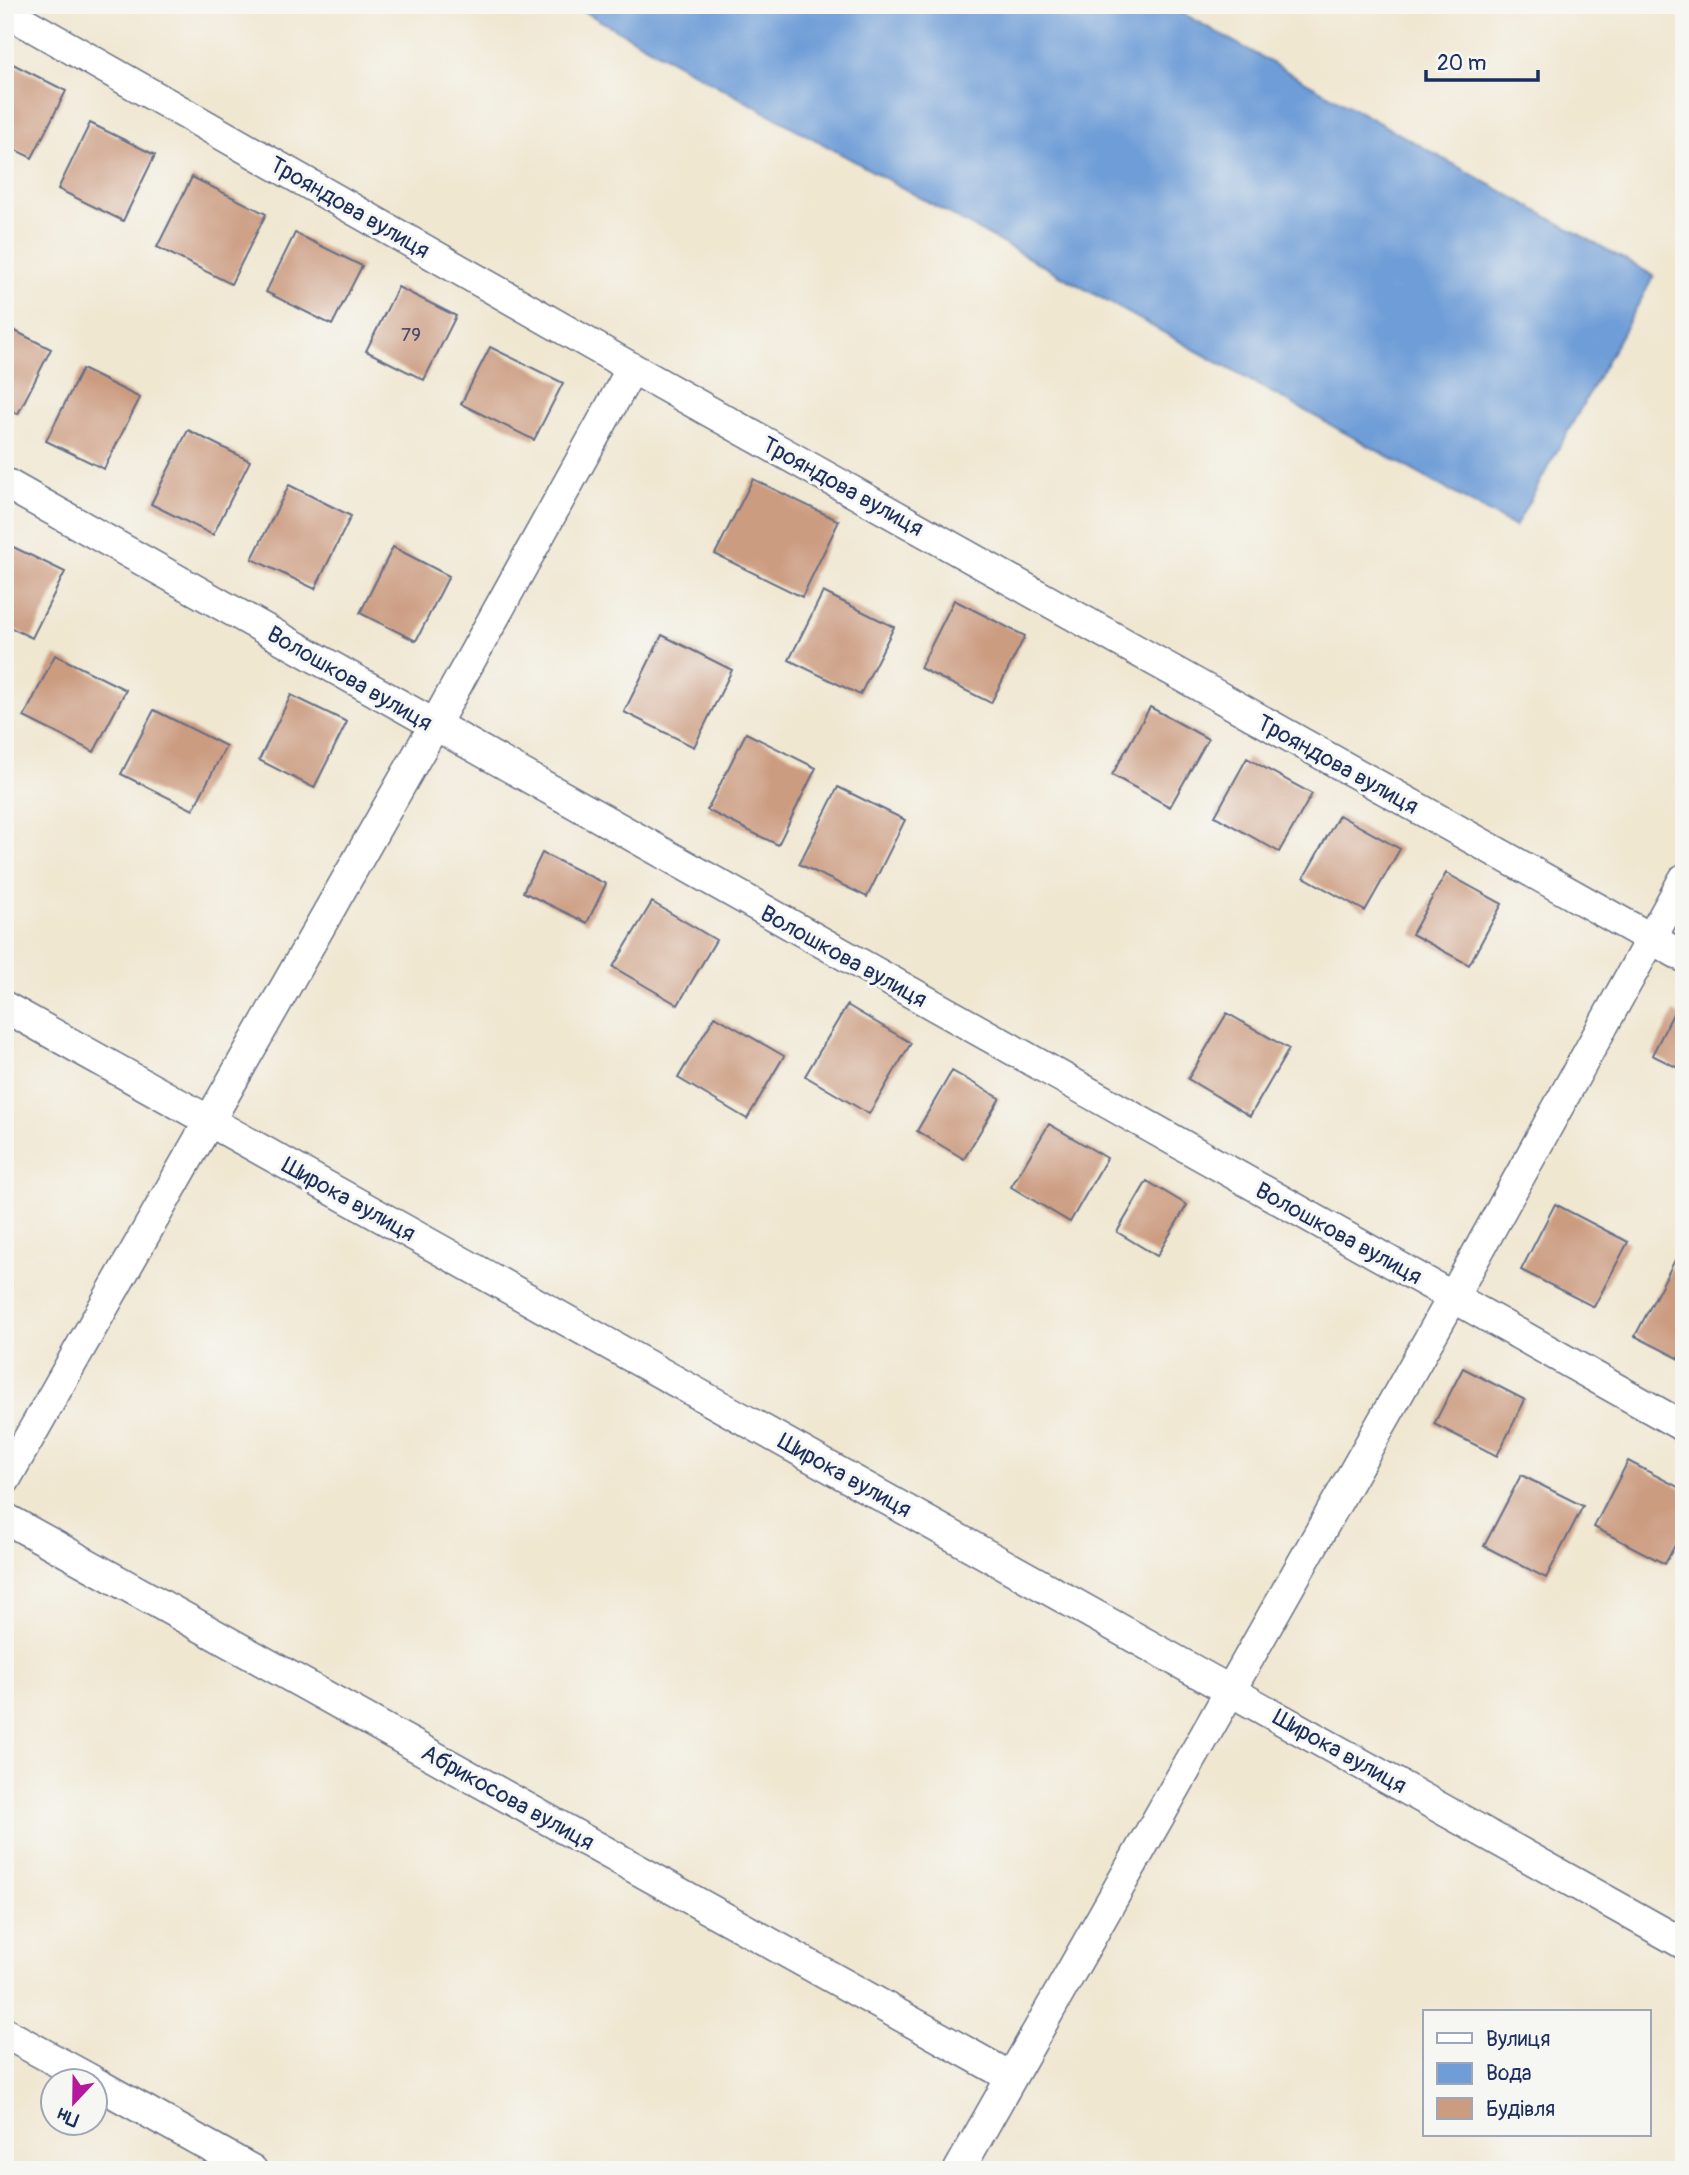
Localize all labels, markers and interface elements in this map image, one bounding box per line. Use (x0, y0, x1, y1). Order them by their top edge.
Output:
scale bar (1426, 38, 1538, 82)
text: 20 m (1437, 50, 1486, 77)
street label: Трояндова вулиця (265, 150, 435, 265)
house number: 79 (401, 323, 421, 347)
street label: Трояндова вулиця (757, 430, 929, 543)
street label: Волошкова вулиця (262, 619, 438, 737)
street label: Трояндова вулиця (1252, 708, 1424, 821)
street label: Волошкова вулиця (755, 899, 932, 1014)
street label: Широка вулиця (277, 1151, 421, 1248)
street label: Волошкова вулиця (1250, 1176, 1427, 1291)
street label: Широка вулиця (773, 1427, 917, 1524)
street label: Широка вулиця (1268, 1703, 1412, 1800)
street label: Абрикосова вулиця (416, 1738, 599, 1857)
legend (1423, 2010, 1650, 2136)
text: Вулиця (1486, 2026, 1550, 2053)
text: Вода (1486, 2060, 1532, 2087)
north arrow (38, 2066, 108, 2136)
text: Будівля (1486, 2096, 1555, 2123)
text: Пн (54, 2102, 82, 2132)

